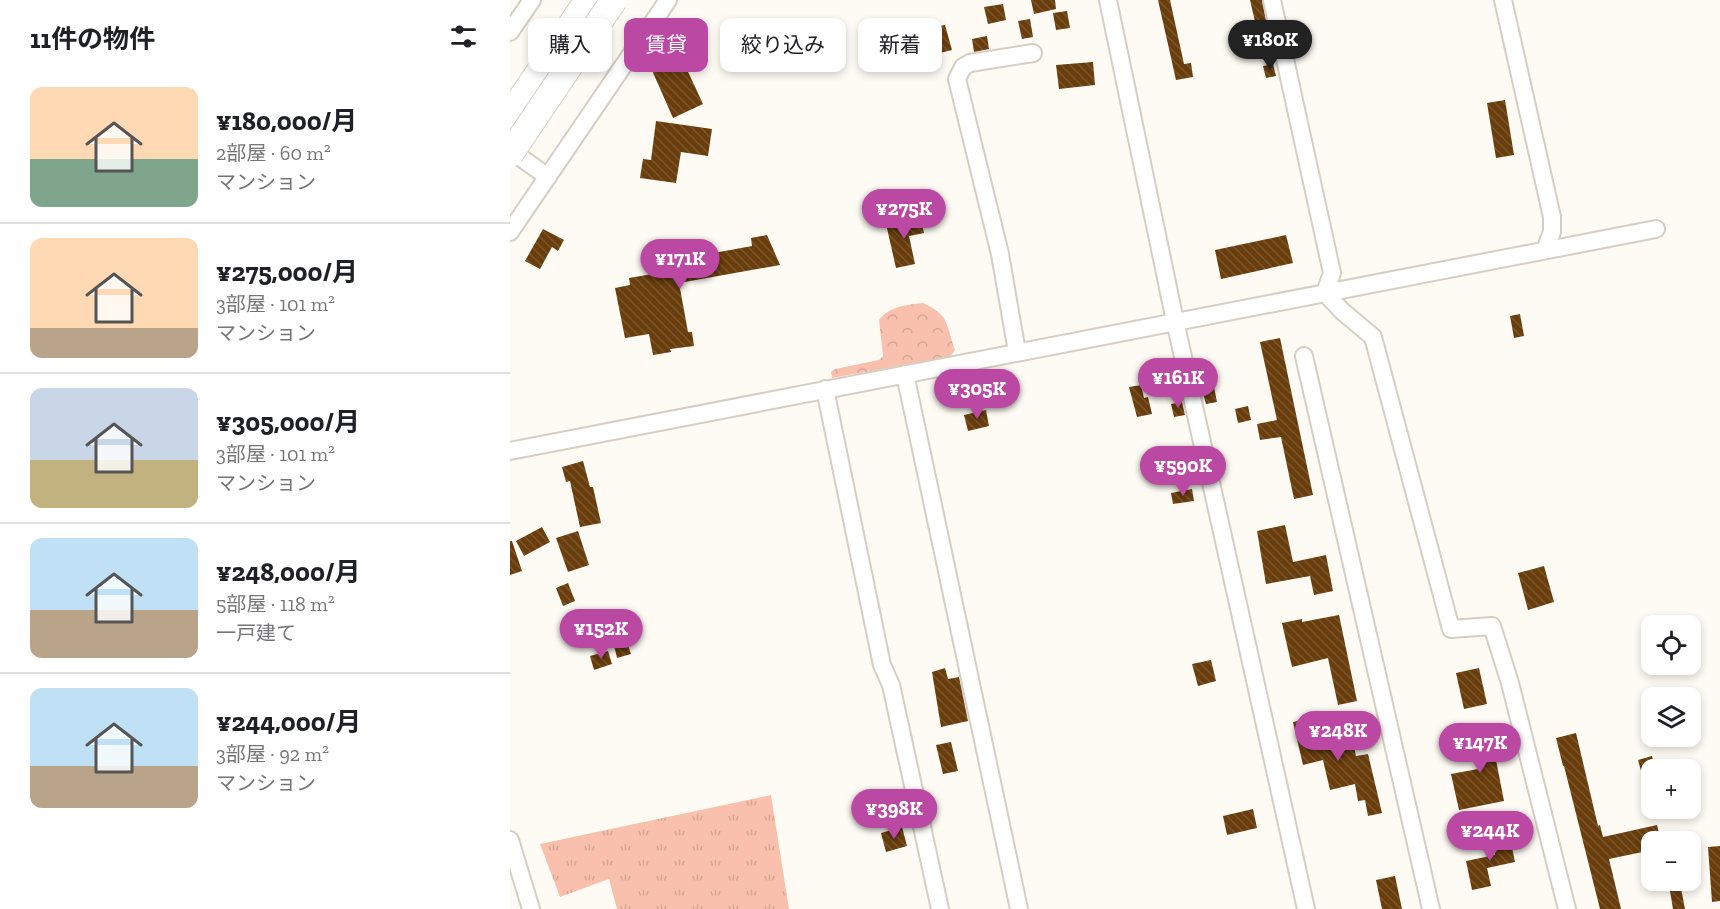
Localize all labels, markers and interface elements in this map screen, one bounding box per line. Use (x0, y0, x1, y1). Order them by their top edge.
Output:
chip: 購入 (528, 18, 612, 72)
chip: 賃貸 (624, 18, 708, 72)
chip: 絞り込み (720, 18, 846, 72)
chip: 新着 (858, 18, 942, 72)
icon: filters (447, 20, 480, 53)
pin: ¥180K (1228, 20, 1312, 71)
text: 11件の物件 (30, 23, 155, 55)
text: ¥180K (1242, 27, 1298, 51)
text: ¥180,000/月 (216, 105, 357, 137)
icon: home (78, 111, 150, 183)
text: 2部屋 · 60 m² (216, 141, 331, 165)
text: マンション (216, 170, 316, 194)
pin: ¥275K (862, 189, 946, 240)
text: ¥275K (876, 196, 932, 220)
pin: ¥171K (638, 239, 722, 290)
text: ¥171K (654, 246, 706, 270)
text: ¥275,000/月 (216, 256, 358, 288)
icon: home (78, 262, 150, 334)
text: 3部屋 · 101 m² (216, 292, 335, 316)
text: マンション (216, 321, 316, 345)
pin: ¥161K (1136, 358, 1220, 409)
text: ¥161K (1152, 365, 1204, 389)
pin: ¥305K (935, 369, 1019, 420)
text: ¥305K (948, 376, 1006, 400)
text: ¥305,000/月 (216, 406, 360, 438)
icon: home (78, 412, 150, 484)
text: 3部屋 · 101 m² (216, 442, 335, 466)
pin: ¥590K (1141, 446, 1225, 497)
text: ¥590K (1154, 453, 1212, 477)
text: マンション (216, 471, 316, 495)
text: ¥248,000/月 (216, 556, 360, 588)
icon: home (78, 562, 150, 634)
text: 5部屋 · 118 m² (216, 592, 335, 616)
pin: ¥152K (559, 609, 643, 660)
map controls (1641, 615, 1701, 891)
button: locate (1641, 615, 1701, 675)
text: ¥152K (574, 616, 628, 640)
text: 一戸建て (216, 621, 296, 645)
button: layers (1641, 687, 1701, 747)
text: ¥244,000/月 (216, 706, 361, 738)
pin: ¥248K (1296, 711, 1380, 762)
icon: home (78, 712, 150, 784)
text: ¥248K (1309, 718, 1367, 742)
pin: ¥147K (1438, 723, 1522, 774)
text: ¥147K (1453, 730, 1507, 754)
text: 3部屋 · 92 m² (216, 742, 329, 766)
button: + (1641, 759, 1701, 819)
text: マンション (216, 771, 316, 795)
pin: ¥398K (852, 789, 936, 840)
text: ¥398K (865, 796, 923, 820)
pin: ¥244K (1448, 811, 1532, 862)
text: ¥244K (1461, 818, 1519, 842)
button: − (1641, 831, 1701, 891)

